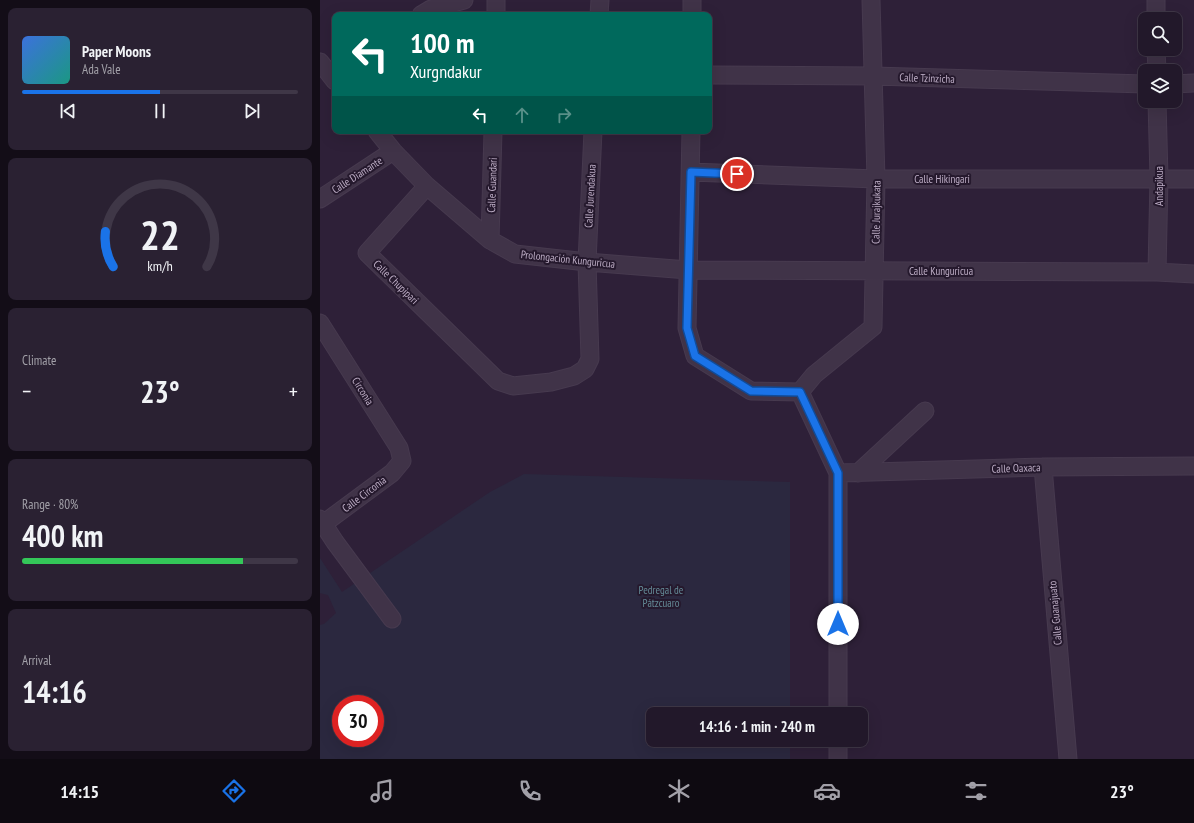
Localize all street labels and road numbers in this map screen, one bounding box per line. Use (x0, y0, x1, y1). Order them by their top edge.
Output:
street label: Calle Tzinzicha (899, 70, 955, 86)
street label: Calle Diamante (329, 153, 385, 197)
street label: Calle Guandari (484, 157, 500, 213)
street label: Calle Jurendakua (581, 164, 599, 228)
street label: Andapikua (1152, 166, 1166, 206)
street label: Calle Hikingari (914, 172, 970, 186)
street label: Calle Jurajkukata (868, 180, 884, 244)
street label: Prolongación Kunguricua (520, 247, 616, 271)
street label: Calle Chupipari (370, 257, 422, 307)
street label: Calle Kunguricua (909, 264, 973, 278)
street label: Circonia (349, 374, 377, 408)
street label: Calle Oaxaca (991, 460, 1041, 476)
street label: Calle Circonia (339, 473, 389, 515)
street label: Calle Guanajuato (1045, 580, 1065, 646)

